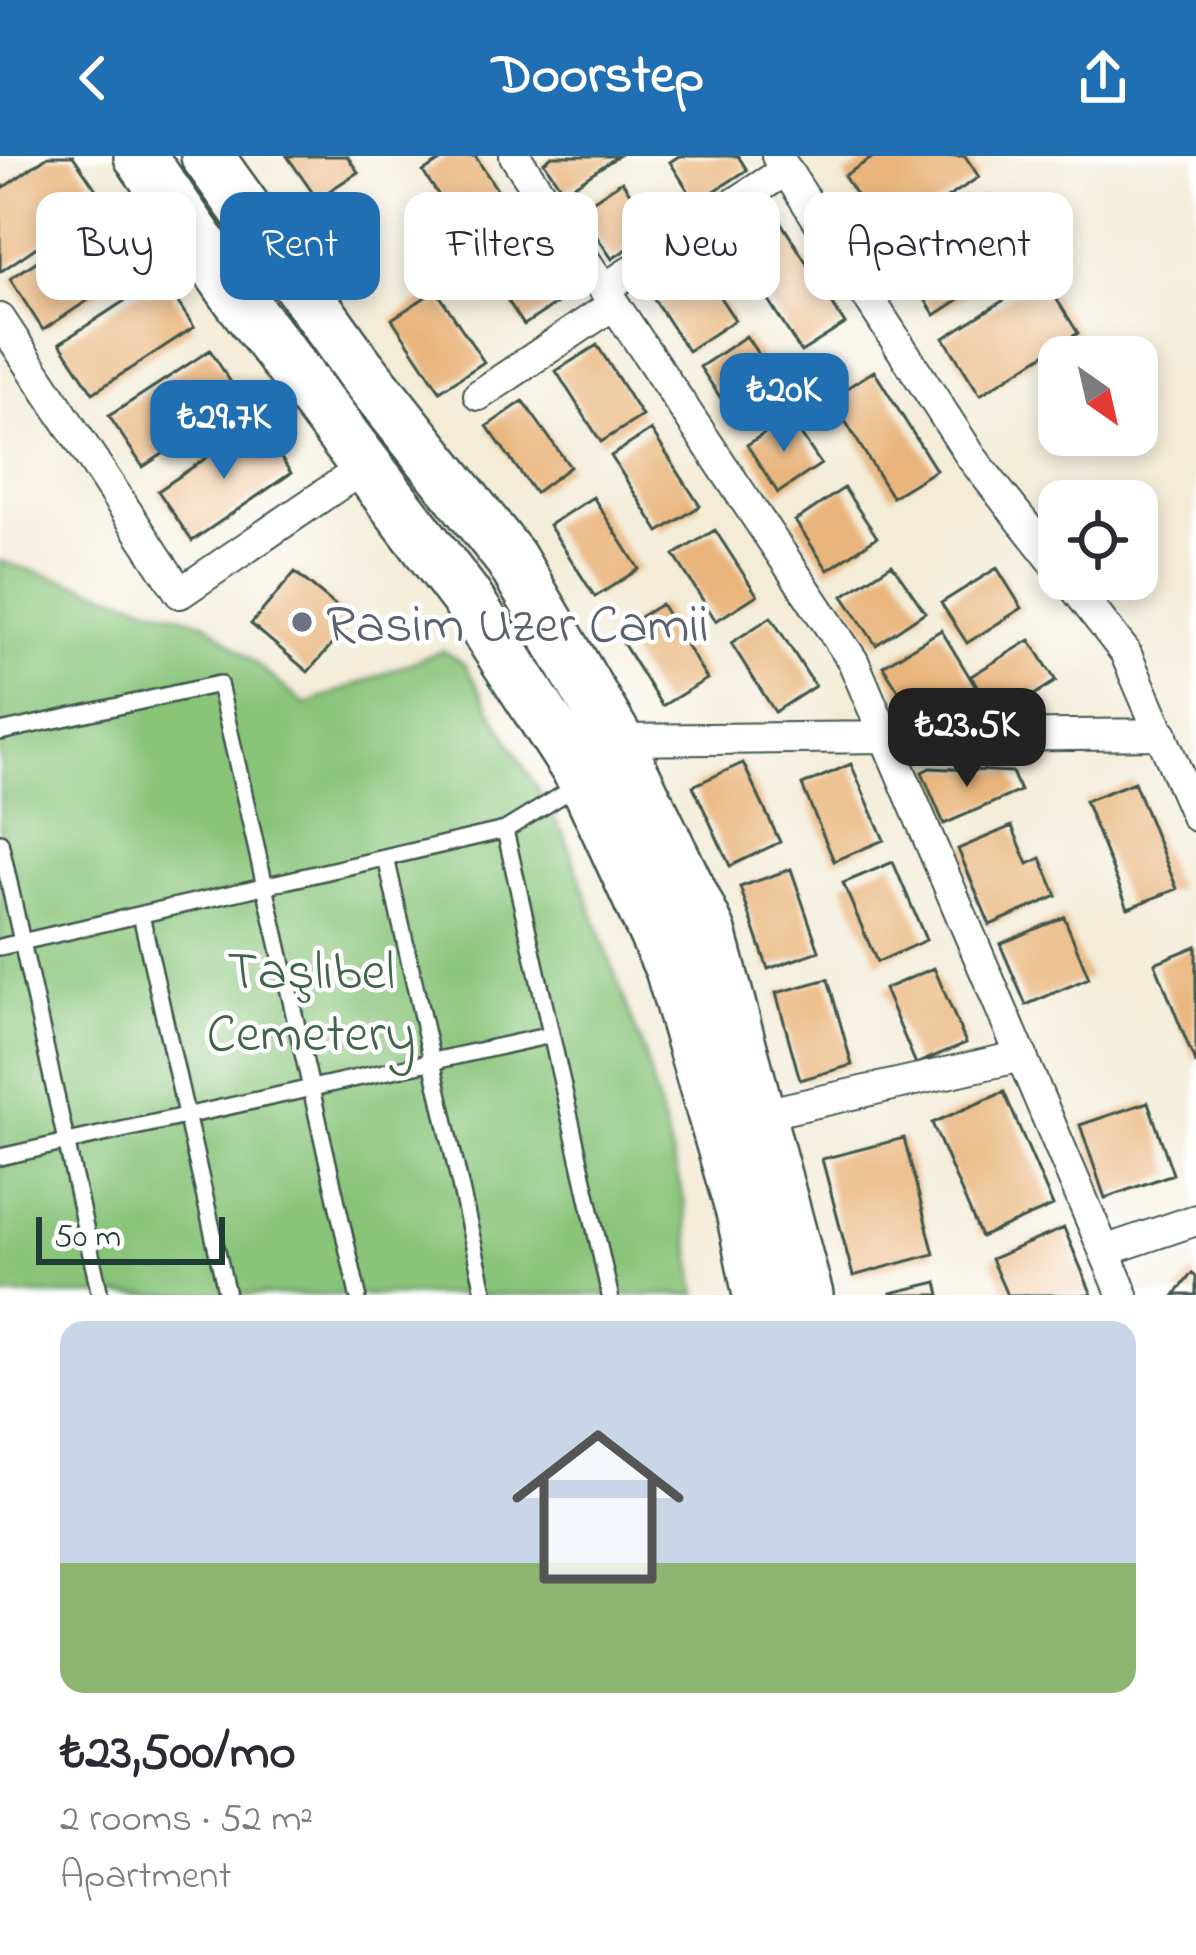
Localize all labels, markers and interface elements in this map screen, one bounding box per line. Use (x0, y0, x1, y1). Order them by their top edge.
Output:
text: Doorstep (492, 39, 704, 117)
icon: back (60, 45, 126, 111)
icon: share (1070, 45, 1136, 111)
chip: Buy (36, 192, 196, 300)
chip: Rent (220, 192, 380, 300)
chip: Filters (404, 192, 598, 300)
chip: New (622, 192, 780, 300)
chip: Apartment (804, 192, 1073, 300)
north arrow (1038, 336, 1158, 456)
map controls (1038, 336, 1158, 600)
pin: ₺20K (713, 353, 855, 455)
text: ₺20K (747, 363, 821, 420)
pin: ₺29.7K (126, 380, 322, 482)
text: ₺29.7K (177, 390, 271, 447)
button: locate (1038, 480, 1158, 600)
place label: Rasim Uzer Camii (326, 589, 709, 667)
marker: Rasim Uzer Camii (289, 609, 315, 635)
pin: ₺23.5K (869, 688, 1065, 790)
text: ₺23.5K (915, 698, 1019, 755)
park label: Taşlıbel Cemetery (206, 936, 416, 1076)
scale bar (36, 1211, 225, 1264)
text: 50 m (54, 1214, 121, 1262)
icon: home (490, 1399, 706, 1615)
text: ₺23,500/mo (60, 1717, 296, 1792)
text: 2 rooms · 52 m² (60, 1792, 313, 1849)
text: Apartment (60, 1849, 232, 1906)

